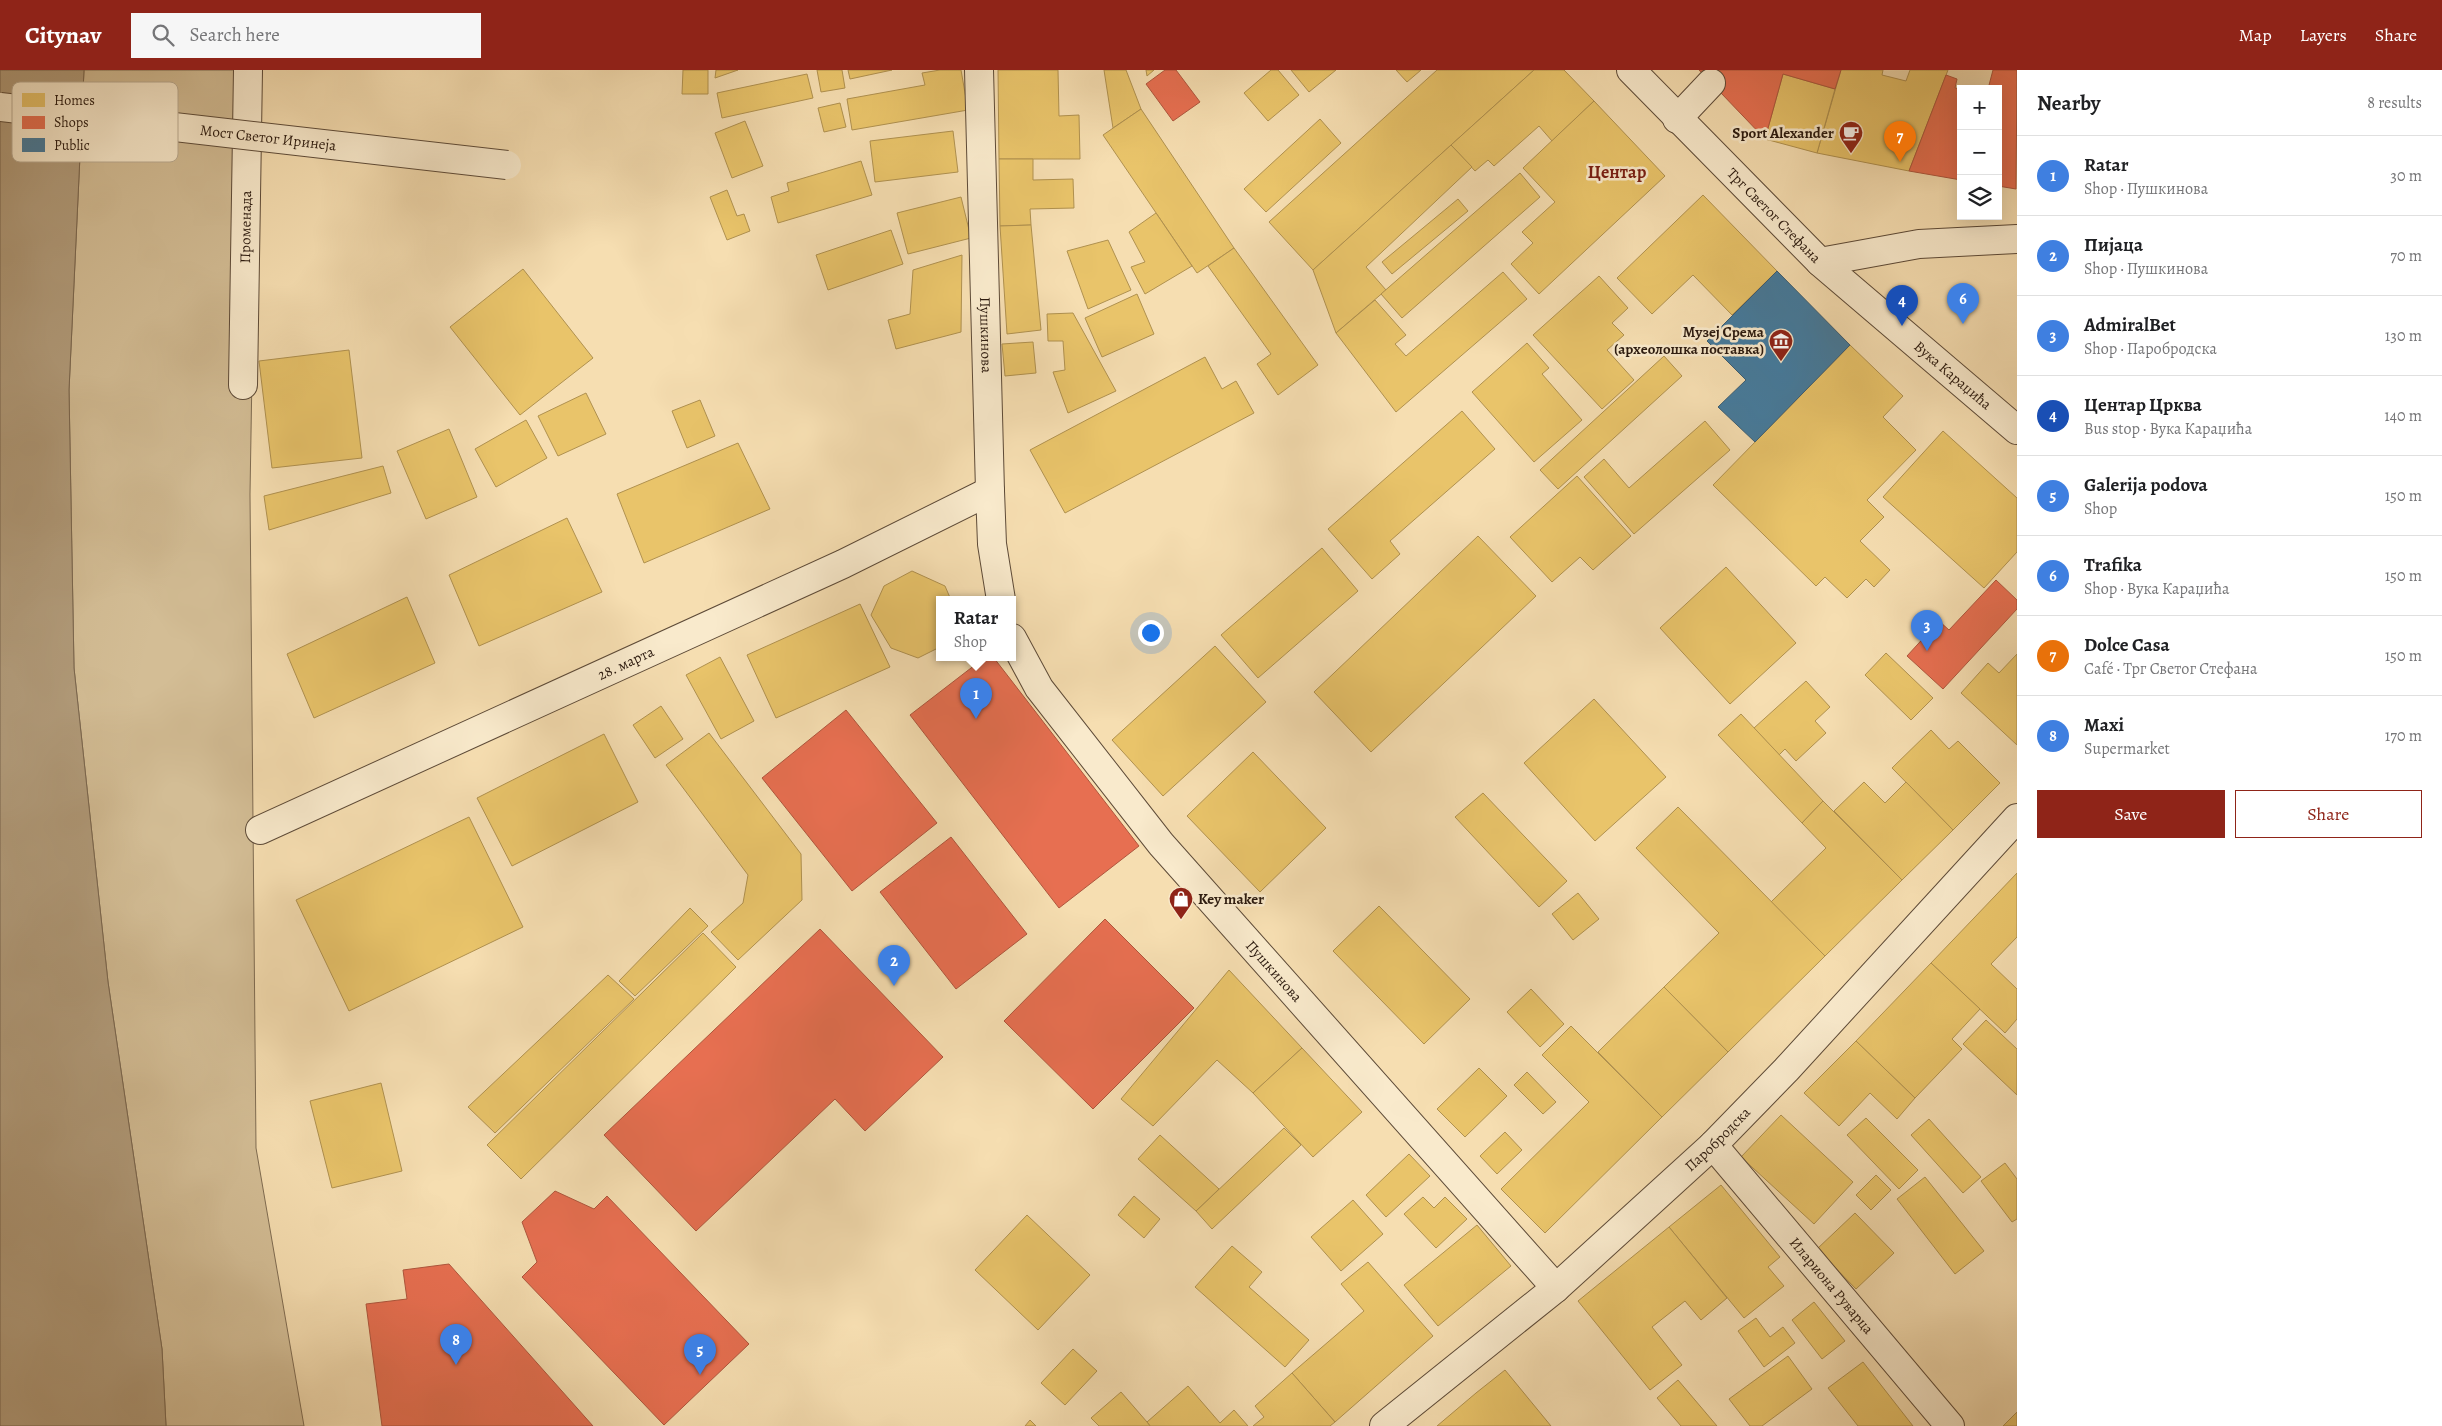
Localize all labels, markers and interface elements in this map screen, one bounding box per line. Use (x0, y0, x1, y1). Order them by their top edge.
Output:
search box (131, 13, 481, 58)
text: Citynav (25, 19, 101, 51)
icon: search (149, 21, 177, 49)
text: Search here (189, 22, 280, 48)
text: Map (2239, 23, 2272, 47)
text: Layers (2300, 23, 2347, 47)
text: Share (2375, 23, 2417, 47)
legend (12, 82, 178, 162)
map controls (1957, 85, 2002, 220)
button: + (1957, 85, 2002, 130)
text: Nearby (2037, 89, 2100, 117)
text: Homes (54, 91, 95, 110)
text: 8 results (2367, 92, 2422, 114)
text: Shops (54, 113, 89, 132)
street label: Мост Светог Иринеја (199, 120, 338, 155)
cafe icon: Sport Alexander (1838, 120, 1864, 154)
pin: 7 (1884, 121, 1916, 162)
place label: Sport Alexander (1732, 123, 1834, 143)
button: − (1957, 130, 2002, 175)
text: Public (54, 136, 90, 155)
text: Ratar (2084, 152, 2128, 178)
district label: Центар (1588, 160, 1647, 184)
street label: Трг Светог Стефана (1723, 163, 1826, 267)
text: 1 (2050, 165, 2056, 187)
text: 30 m (2390, 165, 2422, 187)
button: layers (1957, 175, 2002, 220)
text: Shop · Пушкинова (2084, 178, 2208, 200)
street label: Променада (235, 190, 256, 264)
text: Пијаца (2084, 232, 2143, 258)
text: 2 (2049, 245, 2057, 267)
text: 70 m (2390, 245, 2422, 267)
text: Shop · Пушкинова (2084, 258, 2208, 280)
pin: 6 (1947, 283, 1979, 324)
pin: 4 (1886, 285, 1918, 326)
street label: Пушкинова (975, 297, 997, 373)
text: AdmiralBet (2084, 312, 2176, 338)
place label: Музеј Срема (археолошка поставка) (1614, 322, 1765, 359)
text: 3 (2050, 325, 2056, 347)
text: 130 m (2385, 325, 2422, 347)
museum icon: Музеј Срема (археолошка поставка) (1768, 328, 1794, 362)
street label: Вука Караџића (1910, 336, 1996, 414)
text: Shop · Паробродска (2084, 338, 2217, 360)
text: Центар Црква (2084, 392, 2202, 418)
text: 4 (2049, 405, 2057, 427)
text: 140 m (2384, 405, 2422, 427)
text: Bus stop · Вука Караџића (2084, 418, 2252, 440)
text: Galerija podova (2084, 472, 2208, 498)
text: 5 (2050, 485, 2056, 507)
text: 150 m (2385, 485, 2422, 507)
text: Shop (2084, 498, 2117, 520)
text: Trafika (2084, 552, 2142, 578)
text: 6 (2049, 565, 2057, 587)
text: 150 m (2385, 565, 2422, 587)
text: Shop · Вука Караџића (2084, 578, 2229, 600)
popup (936, 596, 1016, 661)
text: Ratar (954, 605, 998, 631)
pin: 3 (1911, 610, 1943, 651)
your location (1138, 620, 1164, 646)
text: Shop (954, 631, 987, 653)
text: Dolce Casa (2084, 632, 2170, 658)
street label: 28. марта (594, 642, 657, 685)
text: 7 (2050, 645, 2056, 667)
text: 150 m (2385, 645, 2422, 667)
text: Café · Трг Светог Стефана (2084, 658, 2258, 680)
pin: 1 (960, 678, 992, 719)
text: Maxi (2084, 712, 2124, 738)
text: 8 (2049, 725, 2057, 747)
text: 170 m (2385, 725, 2422, 747)
text: Supermarket (2084, 738, 2170, 760)
button: Save (2037, 790, 2225, 838)
button: Share (2235, 790, 2422, 838)
shop icon: Key maker (1168, 886, 1194, 920)
place label: Key maker (1198, 889, 1264, 909)
street label: Пушкинова (1241, 936, 1307, 1006)
pin: 2 (878, 945, 910, 986)
street label: Паробродска (1680, 1103, 1755, 1176)
street label: Илариона Руварца (1785, 1233, 1878, 1338)
pin: 8 (440, 1324, 472, 1365)
pin: 5 (684, 1334, 716, 1375)

